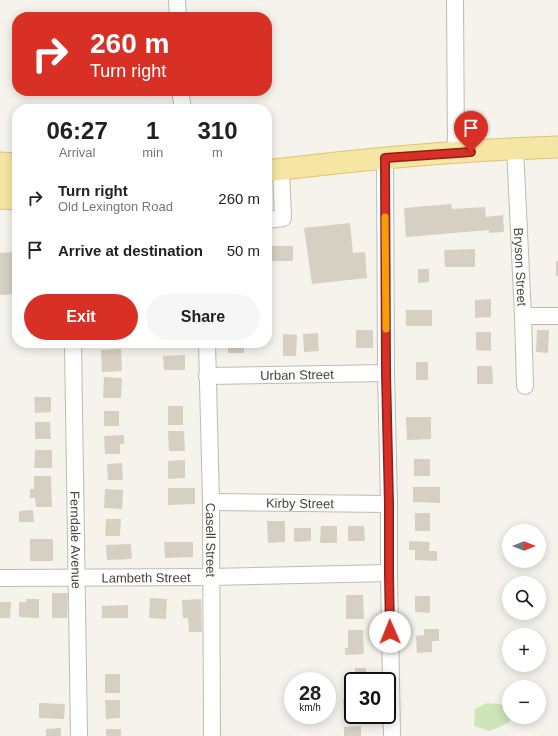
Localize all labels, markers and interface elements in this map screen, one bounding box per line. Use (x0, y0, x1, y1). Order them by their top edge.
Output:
icon: right (24, 28, 76, 80)
text: 260 m (90, 28, 169, 59)
text: Turn right (90, 61, 166, 81)
pin (454, 111, 488, 152)
text: 06:27 (46, 117, 108, 144)
text: 1 (146, 117, 159, 144)
text: 310 (198, 117, 238, 144)
icon: arrive (460, 117, 482, 139)
text: Arrival (59, 145, 96, 160)
text: min (142, 145, 163, 160)
text: m (212, 145, 223, 160)
text: Turn right (58, 182, 128, 199)
icon: right (24, 187, 46, 209)
text: 260 m (218, 190, 260, 207)
text: Old Lexington Road (58, 199, 173, 214)
street label: Bryson Street (511, 227, 530, 307)
icon: arrive (24, 239, 46, 261)
text: Arrive at destination (58, 242, 203, 259)
text: 50 m (227, 242, 260, 259)
button: Exit (24, 294, 138, 340)
button: Share (146, 294, 260, 340)
street label: Urban Street (260, 366, 334, 383)
street label: Ferndale Avenue (68, 491, 84, 589)
street label: Kirby Street (266, 495, 334, 511)
street label: Casell Street (204, 503, 219, 578)
north arrow (502, 524, 546, 568)
map controls (502, 524, 546, 724)
street label: Lambeth Street (101, 570, 191, 585)
button: search (502, 576, 546, 620)
position arrow (369, 611, 411, 653)
button: + (502, 628, 546, 672)
speed limit sign: 30 (344, 672, 396, 724)
button: − (502, 680, 546, 724)
text: 28 (299, 682, 321, 704)
text: km/h (299, 702, 321, 713)

